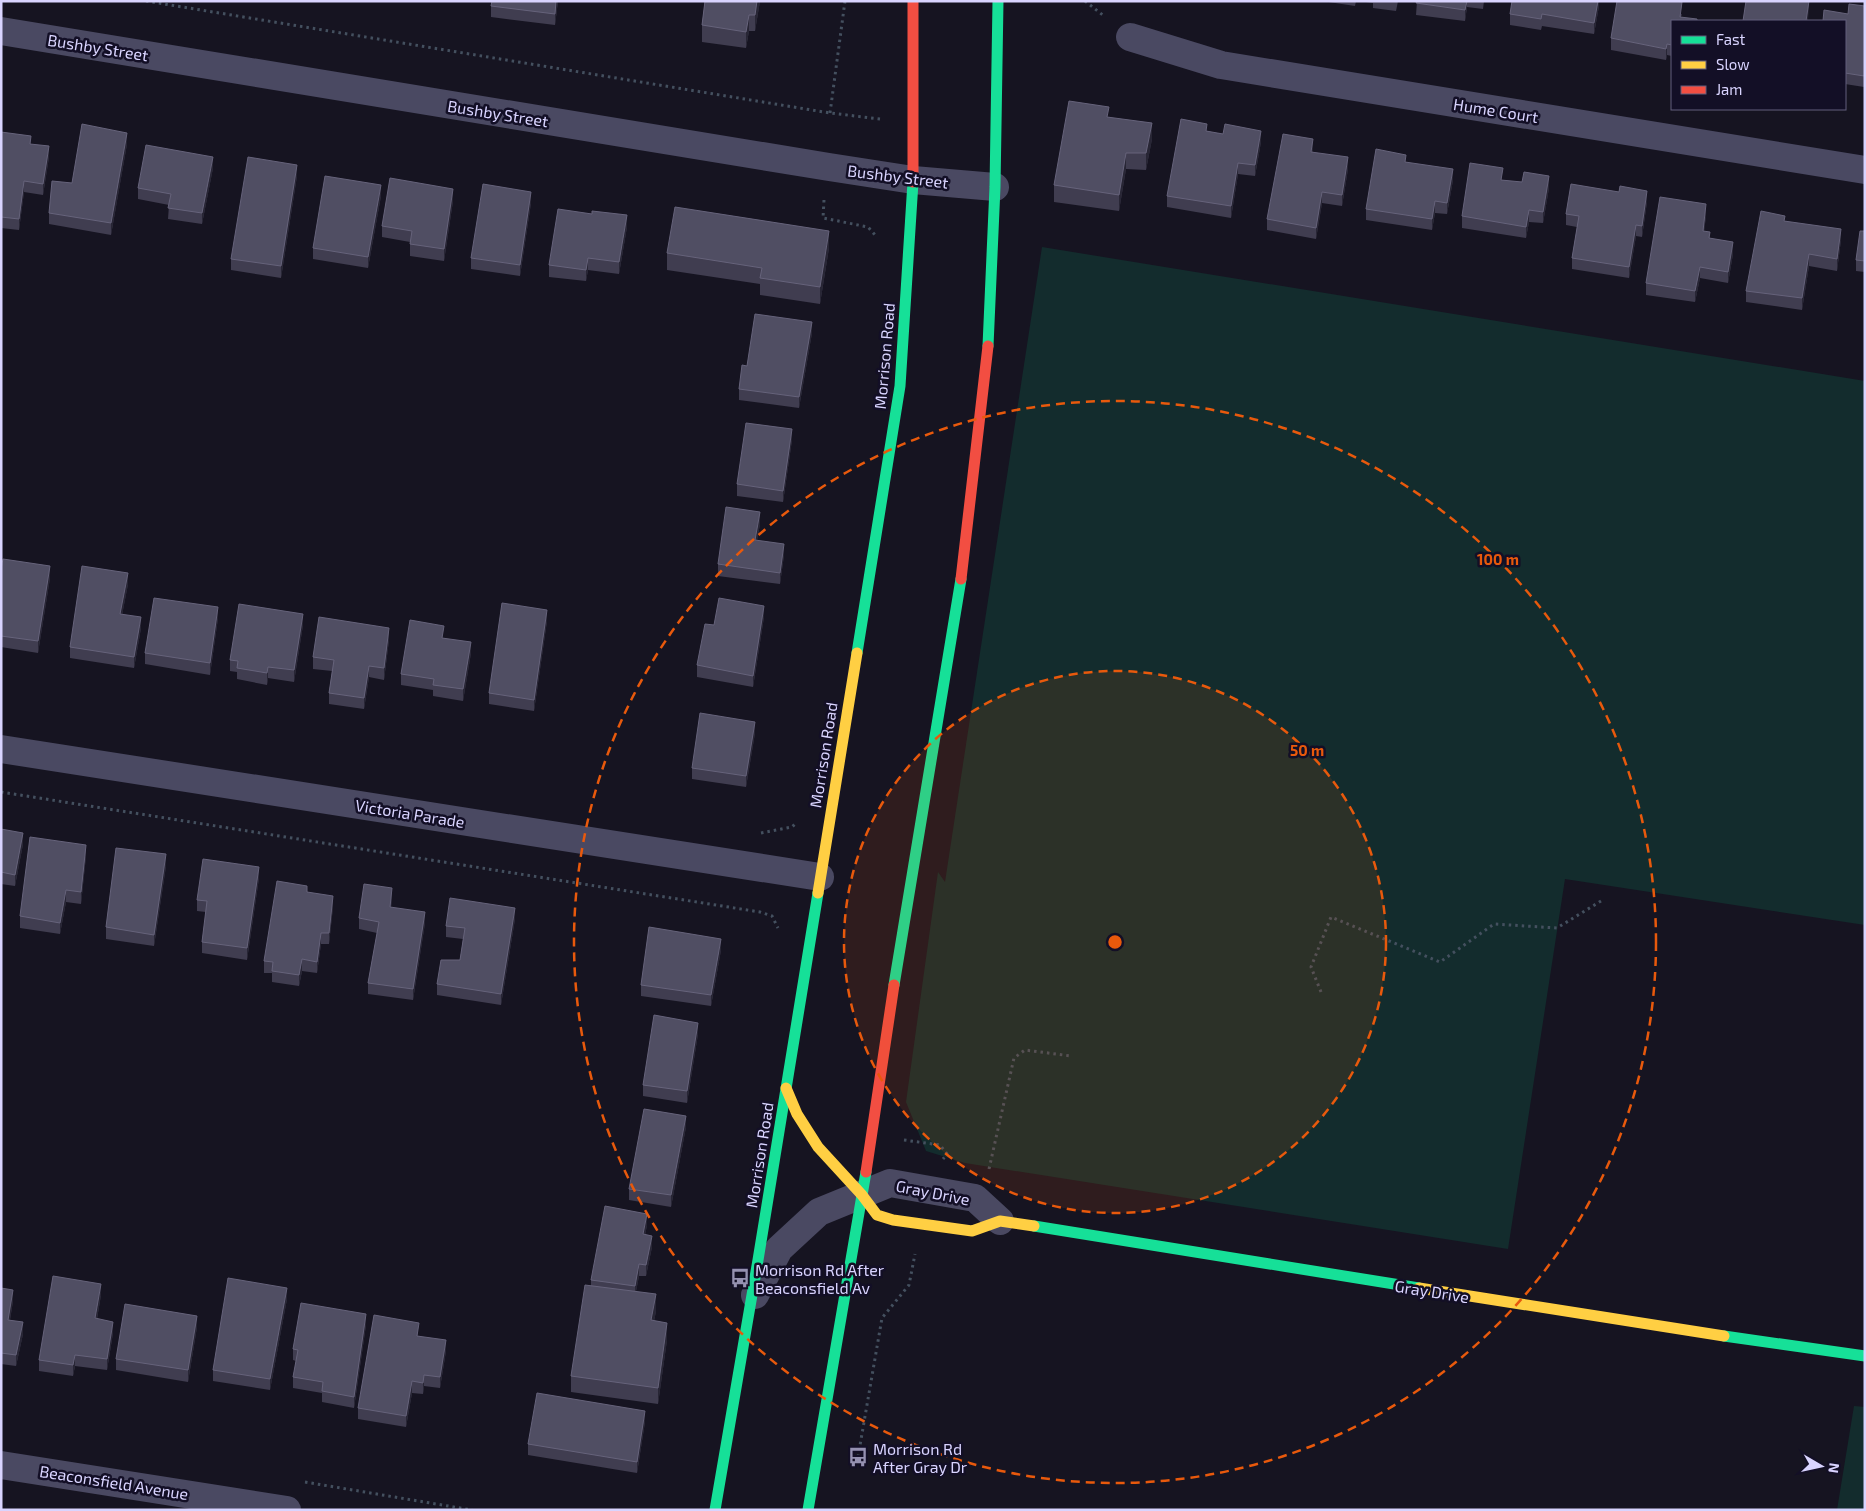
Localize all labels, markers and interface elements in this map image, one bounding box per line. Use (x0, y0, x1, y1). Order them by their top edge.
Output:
legend (1671, 20, 1846, 110)
street label: Bushby Street (46, 30, 150, 64)
text: Fast (1716, 30, 1746, 48)
text: Slow (1716, 55, 1750, 73)
text: Jam (1716, 80, 1742, 98)
street label: Hume Court (1452, 94, 1540, 126)
street label: Bushby Street (446, 96, 550, 130)
street label: Bushby Street (846, 160, 950, 192)
street label: Morrison Road (870, 302, 898, 410)
text: 100 m (1477, 550, 1519, 568)
street label: Morrison Road (805, 701, 841, 809)
text: 50 m (1290, 741, 1324, 759)
street label: Victoria Parade (354, 795, 466, 831)
centre of rings (1106, 933, 1124, 951)
street label: Morrison Road (741, 1101, 777, 1209)
street label: Gray Drive (894, 1176, 972, 1208)
place label: Morrison Rd After Beaconsfield Av (755, 1260, 885, 1297)
bus stop icon: Morrison Rd After Beaconsfield Av (729, 1267, 751, 1289)
street label: Gray Drive (1394, 1276, 1470, 1306)
place label: Morrison Rd After Gray Dr (873, 1439, 968, 1476)
north arrow (1796, 1441, 1846, 1491)
bus stop icon: Morrison Rd After Gray Dr (847, 1446, 869, 1468)
street label: Beaconsfield Avenue (38, 1461, 190, 1503)
text: N (1825, 1462, 1844, 1474)

